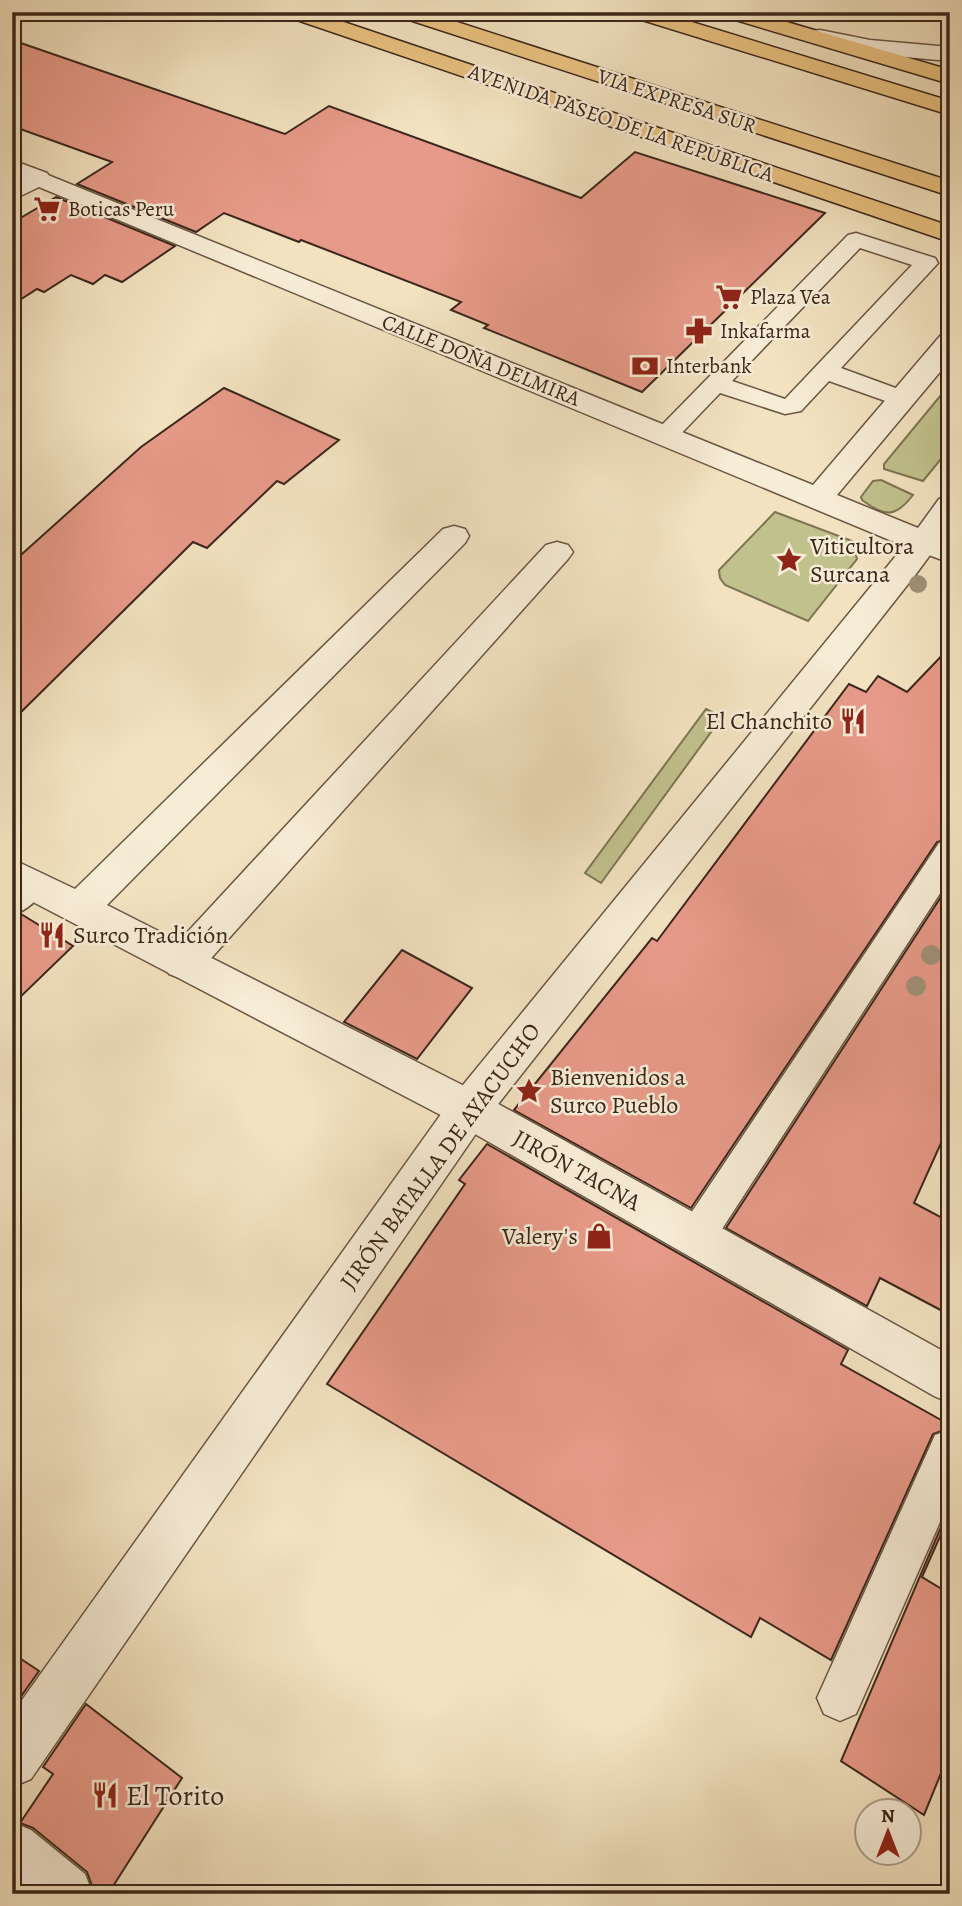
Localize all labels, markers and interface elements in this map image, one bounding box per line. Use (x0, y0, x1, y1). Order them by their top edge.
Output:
street label: AVENIDA PASEO DE LA REPÚBLICA (464, 57, 778, 189)
street label: VIA EXPRESA SUR (593, 62, 760, 140)
supermarket icon: Boticas Peru (32, 194, 62, 224)
place label: Boticas Peru (68, 195, 175, 223)
supermarket icon: Plaza Vea (714, 282, 744, 312)
place label: Plaza Vea (750, 283, 831, 311)
street label: CALLE DOÑA DELMIRA (378, 307, 585, 413)
pharmacy icon: Inkafarma (684, 316, 714, 346)
place label: Inkafarma (720, 317, 811, 345)
bank icon: Interbank (630, 351, 660, 381)
place label: Interbank (666, 352, 752, 380)
place label: Viticultora Surcana (809, 530, 915, 590)
place icon: Viticultora Surcana (774, 545, 804, 575)
place label: El Chanchito (705, 705, 832, 737)
restaurant icon: El Chanchito (838, 706, 868, 736)
place label: Surco Tradición (73, 919, 228, 951)
restaurant icon: Surco Tradición (37, 920, 67, 950)
street label: JIRÓN BATALLA DE AYACUCHO (332, 1016, 548, 1296)
place label: Bienvenidos a Surco Pueblo (550, 1061, 687, 1121)
place icon: Bienvenidos a Surco Pueblo (514, 1076, 544, 1106)
street label: JIRÓN TACNA (507, 1122, 648, 1219)
place label: Valery's (501, 1220, 578, 1252)
shop icon: Valery's (584, 1221, 614, 1251)
place label: El Torito (126, 1777, 224, 1815)
restaurant icon: El Torito (90, 1780, 120, 1810)
north arrow (853, 1798, 923, 1868)
text: N (881, 1803, 895, 1829)

